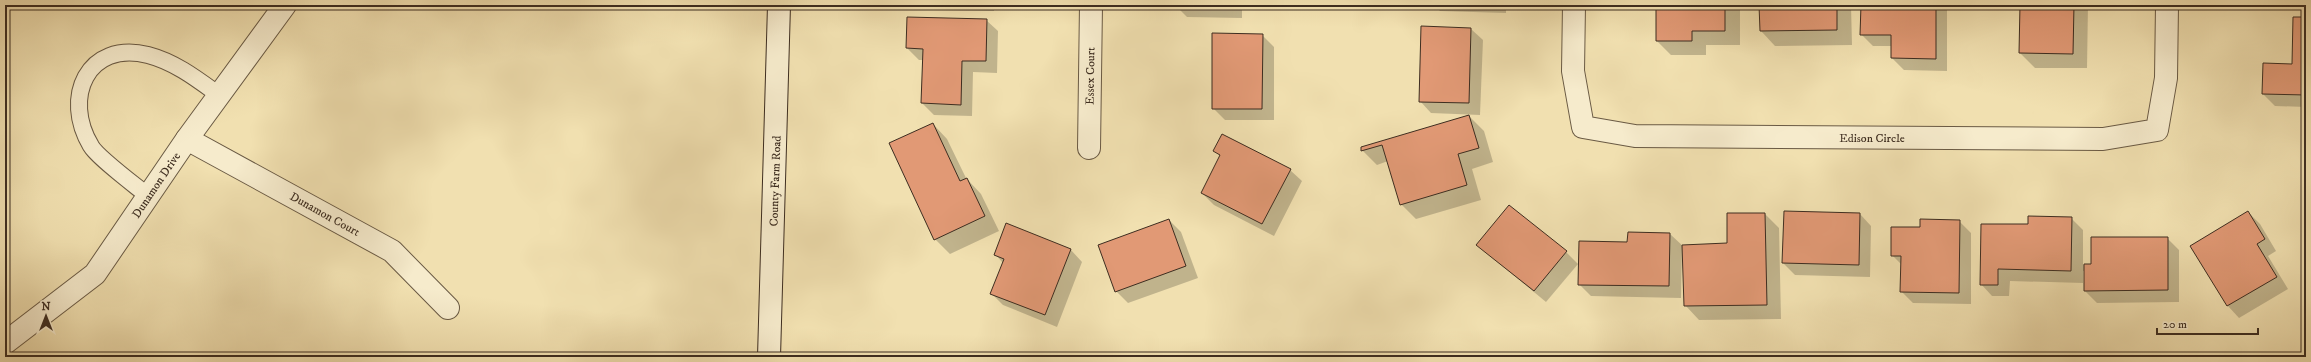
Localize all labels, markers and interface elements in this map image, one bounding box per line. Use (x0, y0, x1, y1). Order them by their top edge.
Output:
street label: Essex Court (1082, 47, 1099, 105)
street label: Edison Circle (1839, 131, 1905, 146)
street label: County Farm Road (766, 135, 785, 227)
street label: Dunamon Drive (129, 149, 184, 221)
street label: Dunamon Court (287, 189, 362, 240)
north arrow (26, 296, 66, 336)
text: N (41, 300, 51, 314)
scale bar (2157, 310, 2258, 336)
text: 20 m (2163, 317, 2187, 332)

